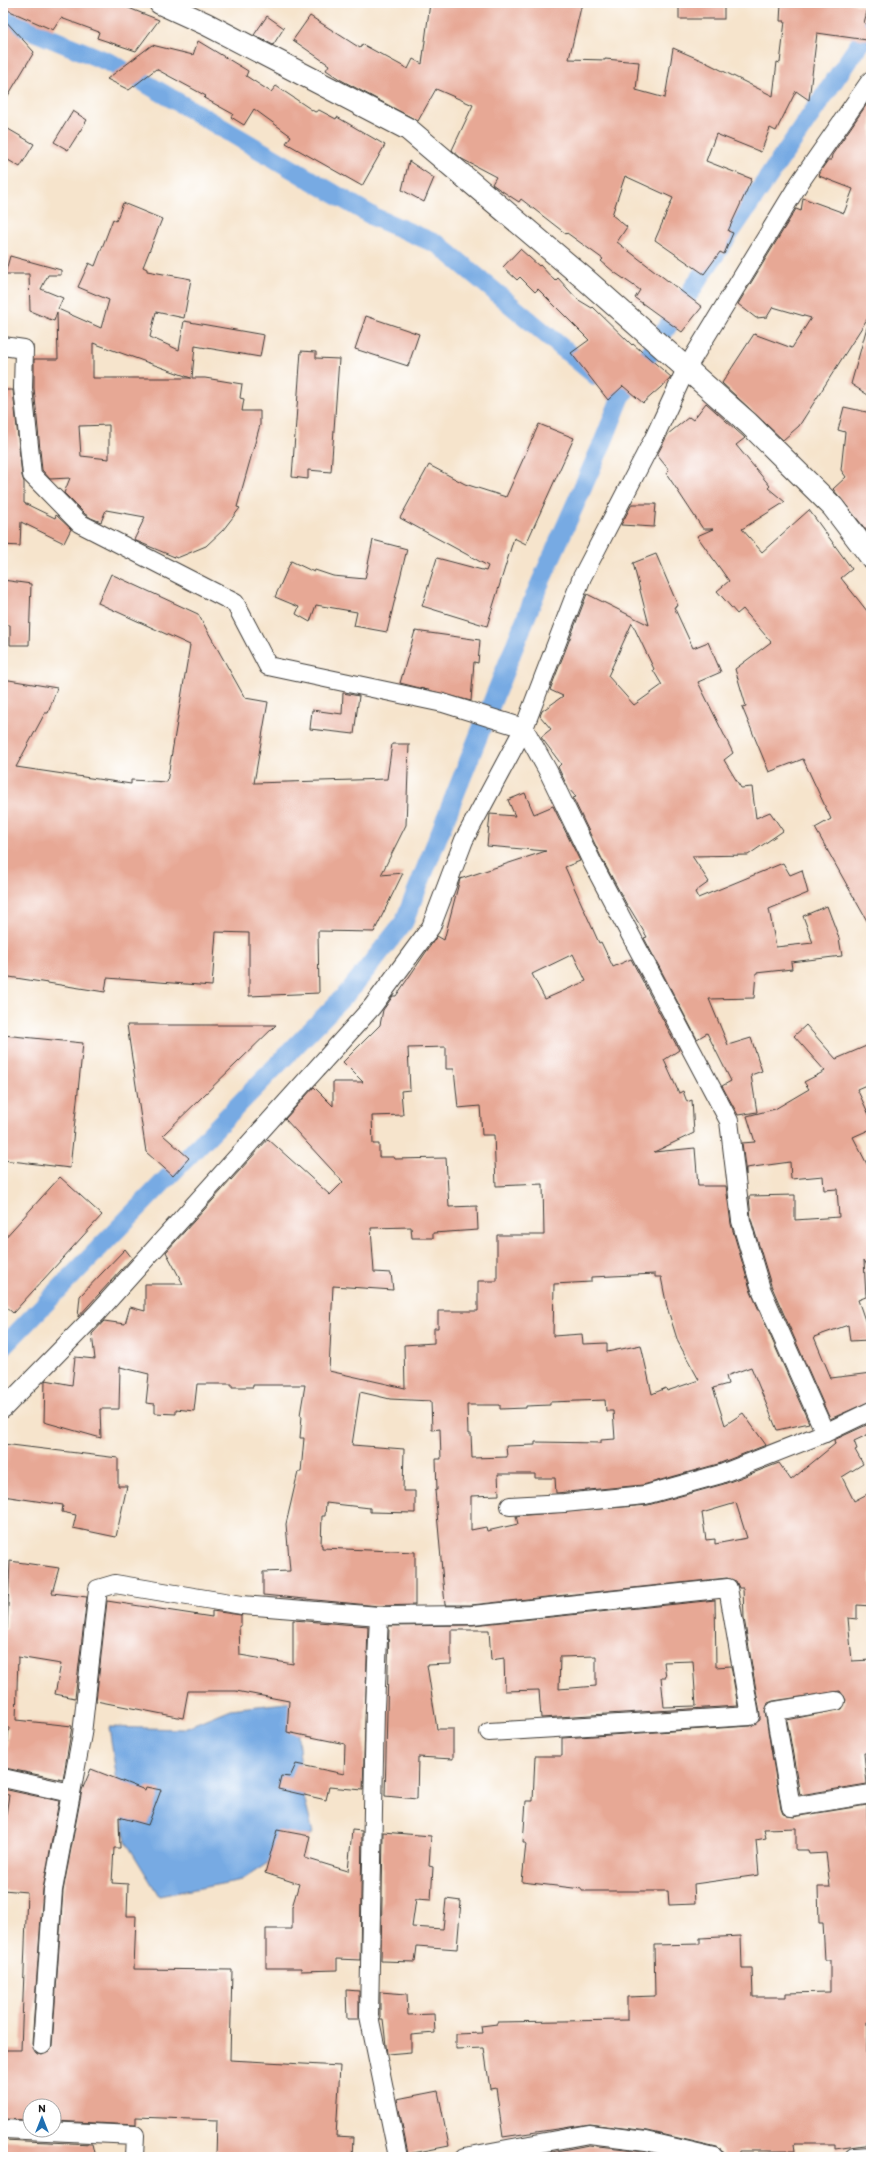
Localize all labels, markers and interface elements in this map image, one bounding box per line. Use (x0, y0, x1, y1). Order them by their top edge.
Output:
north arrow (22, 2098, 62, 2138)
text: N (38, 2102, 46, 2115)

